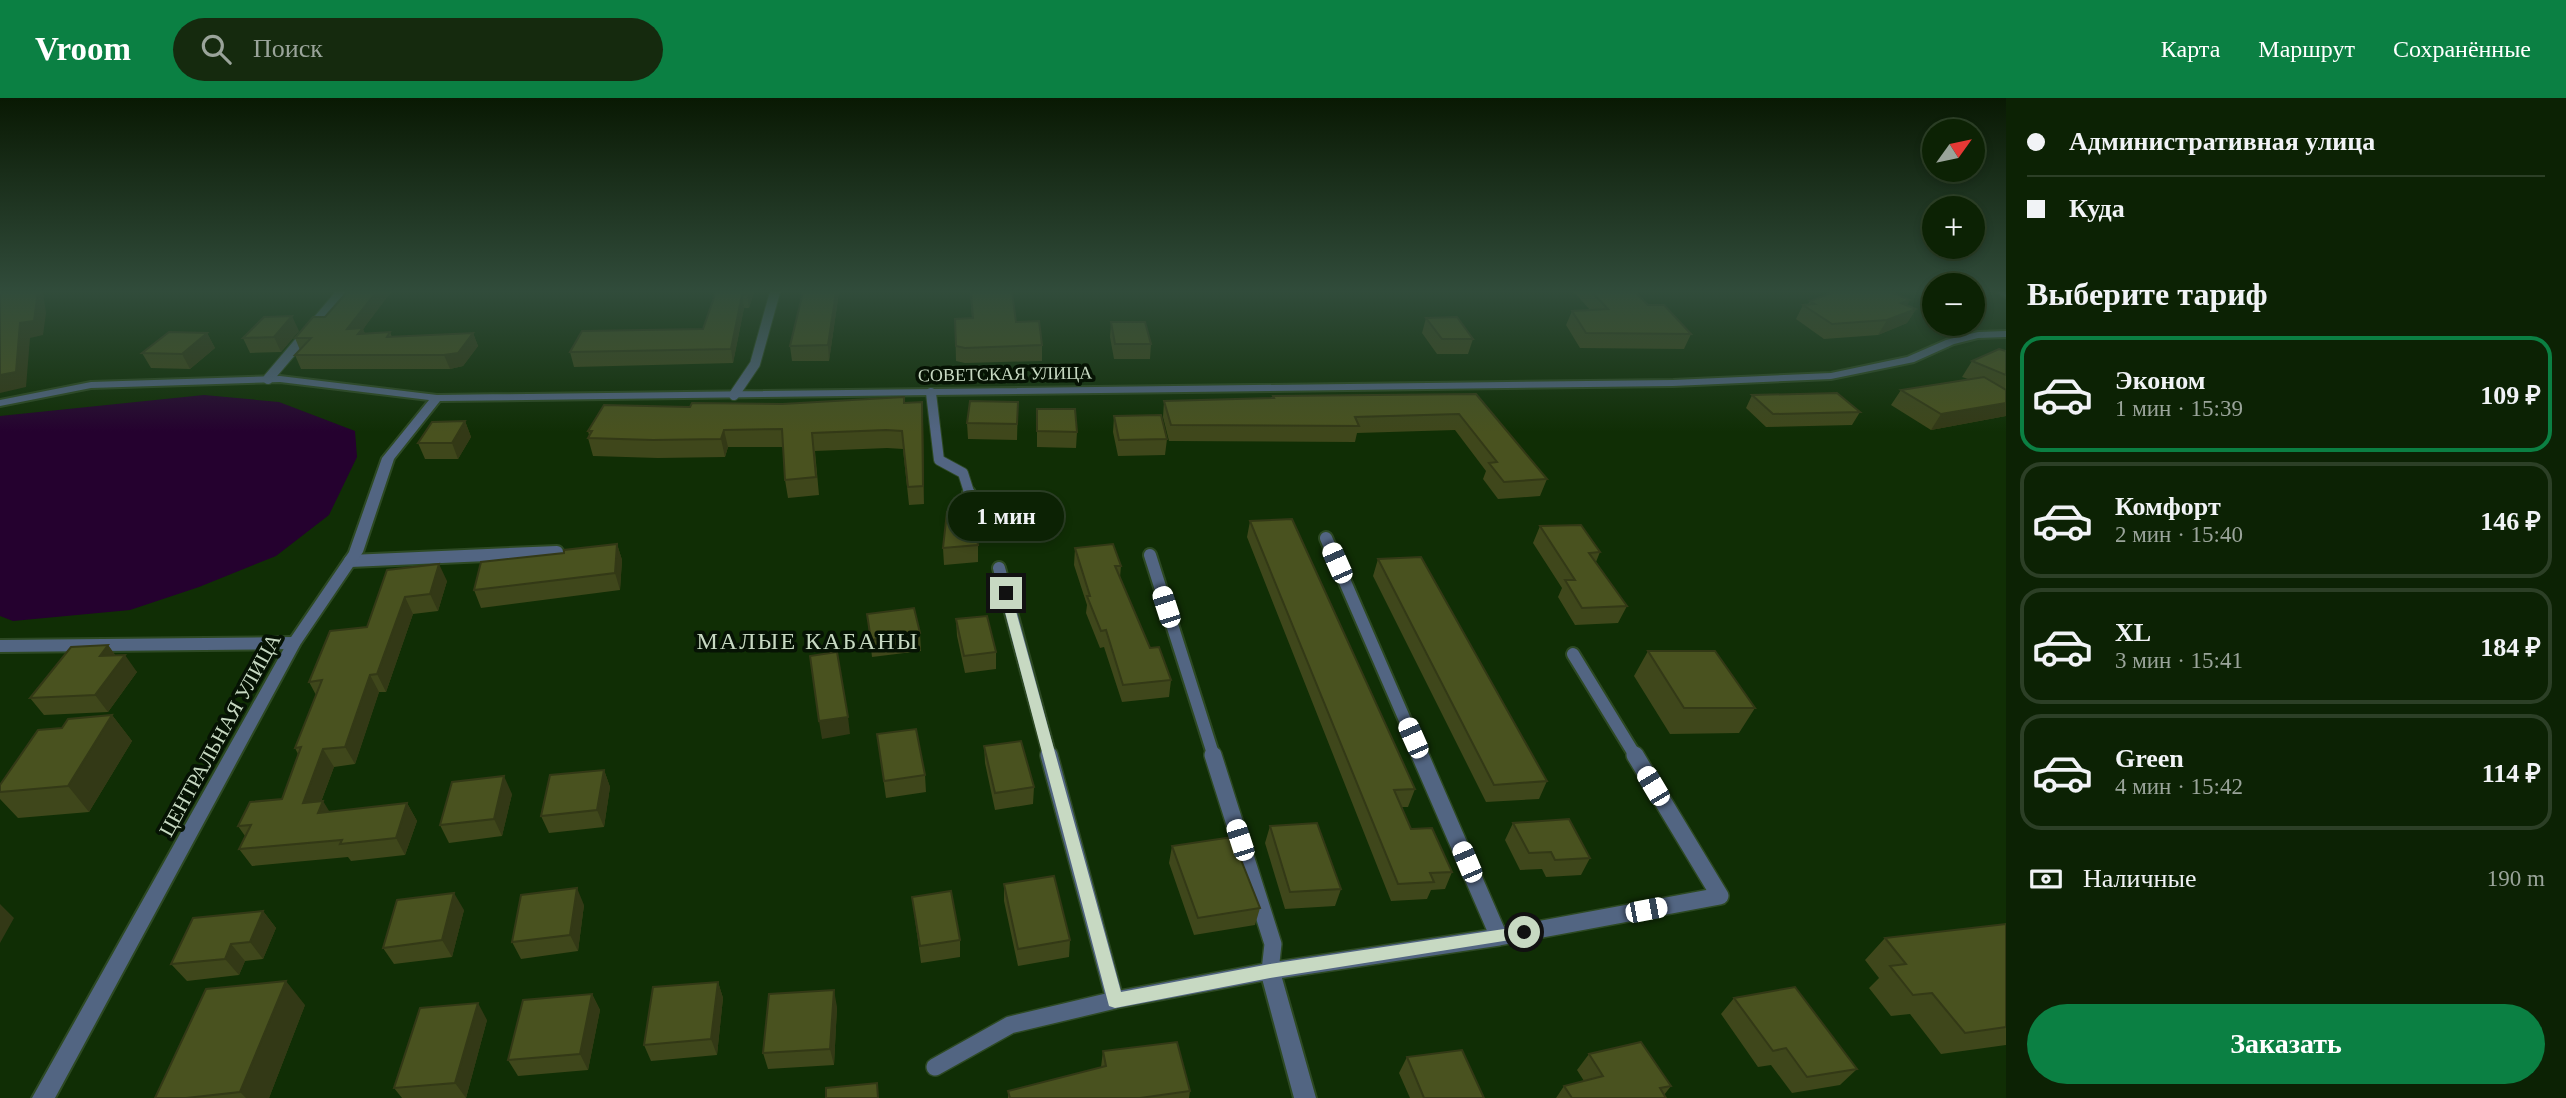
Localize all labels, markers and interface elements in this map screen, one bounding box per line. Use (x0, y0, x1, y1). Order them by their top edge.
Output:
search box (173, 18, 663, 81)
icon: search (197, 30, 235, 68)
text: Vroom (35, 31, 131, 67)
text: Поиск (253, 34, 323, 63)
text: Карта (2161, 36, 2220, 62)
text: Маршрут (2258, 36, 2355, 62)
text: Сохранённые (2393, 36, 2531, 62)
north arrow (1922, 119, 1984, 182)
map controls (1922, 119, 1985, 336)
text: Административная улица (2069, 127, 2375, 156)
text: Куда (2069, 194, 2125, 223)
button: + (1922, 196, 1985, 259)
button: − (1922, 273, 1985, 336)
text: Выберите тариф (2027, 276, 2268, 312)
street label: СОВЕТСКАЯ УЛИЦА (918, 362, 1092, 386)
icon: car (2031, 363, 2094, 426)
text: Эконом (2115, 366, 2205, 395)
text: 109 ₽ (2480, 381, 2541, 410)
text: 1 мин · 15:39 (2115, 396, 2243, 421)
icon: car (2031, 489, 2094, 552)
callout: 1 мин (948, 491, 1064, 540)
text: Комфорт (2115, 492, 2221, 521)
text: 1 мин (976, 504, 1036, 529)
text: 146 ₽ (2480, 507, 2541, 536)
text: 2 мин · 15:40 (2115, 522, 2243, 547)
car (1319, 540, 1356, 586)
route end (990, 577, 1022, 609)
car (1150, 584, 1183, 630)
icon: car (2031, 615, 2094, 678)
text: XL (2115, 618, 2151, 647)
district label: МАЛЫЕ КАБАНЫ (697, 628, 919, 654)
street label: ЦЕНТРАЛЬНАЯ УЛИЦА (154, 629, 286, 841)
text: 184 ₽ (2480, 633, 2541, 662)
text: 3 мин · 15:41 (2115, 648, 2243, 673)
car (1395, 715, 1432, 761)
icon: car (2031, 741, 2094, 804)
text: Green (2115, 744, 2184, 773)
text: 114 ₽ (2482, 759, 2541, 788)
car (1634, 763, 1673, 809)
text: 4 мин · 15:42 (2115, 774, 2243, 799)
car (1224, 817, 1257, 863)
car (1450, 839, 1485, 885)
icon: cash (2027, 860, 2065, 898)
text: Наличные (2083, 864, 2196, 893)
text: 190 m (2487, 866, 2545, 891)
car (1624, 896, 1669, 924)
route start (1508, 916, 1540, 948)
button: Заказать (2027, 1004, 2545, 1084)

